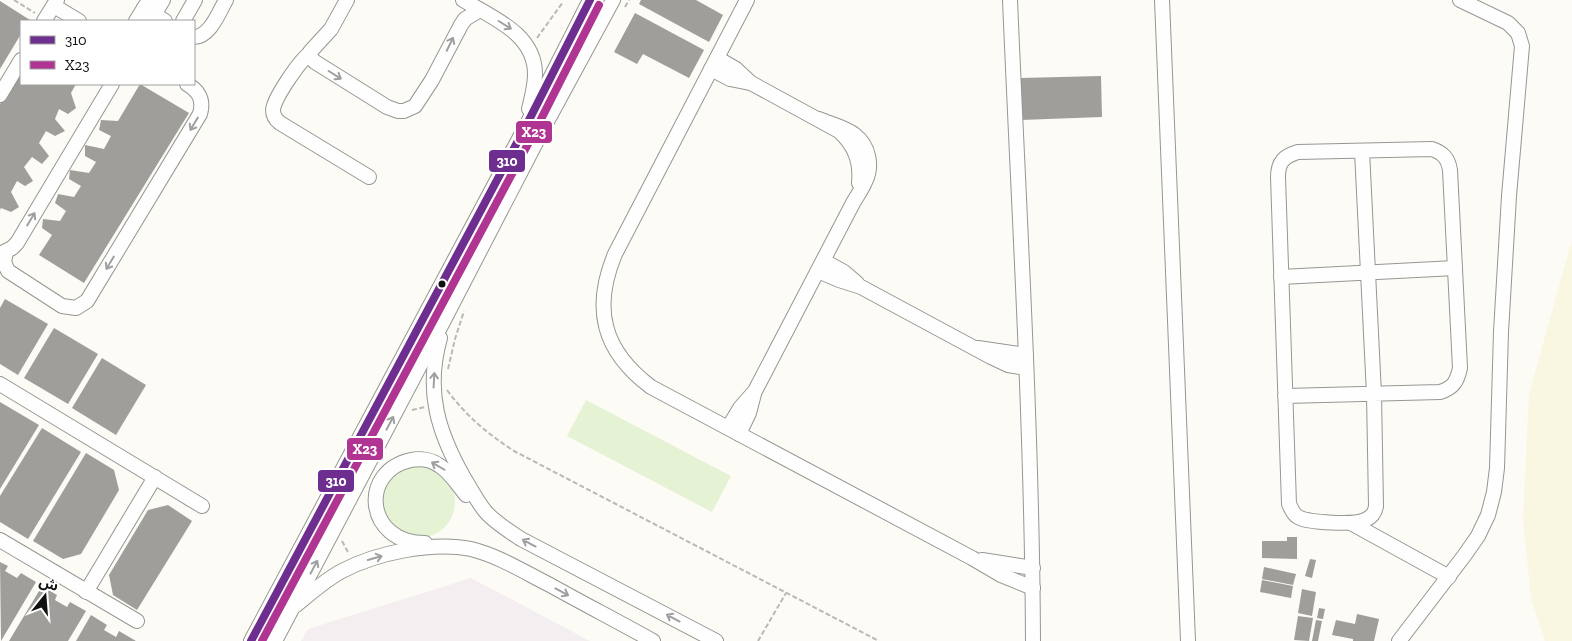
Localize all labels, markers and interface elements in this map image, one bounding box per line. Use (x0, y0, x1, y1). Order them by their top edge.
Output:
legend (20, 20, 195, 85)
one-way arrow (497, 20, 511, 30)
text: 310 (65, 31, 87, 49)
one-way arrow (446, 37, 455, 52)
text: X23 (65, 56, 90, 74)
one-way arrow (328, 70, 342, 80)
one-way arrow (188, 117, 198, 131)
line badge: X23 (515, 120, 553, 144)
text: X23 (522, 124, 547, 141)
line badge: 310 (488, 149, 526, 173)
text: 310 (496, 153, 518, 170)
one-way arrow (27, 212, 37, 226)
one-way arrow (104, 256, 114, 270)
unlabelled marker (437, 279, 447, 289)
one-way arrow (429, 372, 439, 388)
one-way arrow (385, 416, 395, 431)
line badge: X23 (346, 437, 384, 461)
text: X23 (353, 441, 378, 458)
one-way arrow (431, 461, 446, 471)
line badge: 310 (317, 469, 355, 493)
text: 310 (325, 473, 347, 490)
one-way arrow (522, 538, 537, 547)
one-way arrow (367, 552, 383, 562)
one-way arrow (309, 560, 319, 575)
north arrow (20, 571, 70, 621)
text: ش (37, 573, 60, 595)
one-way arrow (554, 587, 569, 597)
one-way arrow (666, 613, 681, 622)

